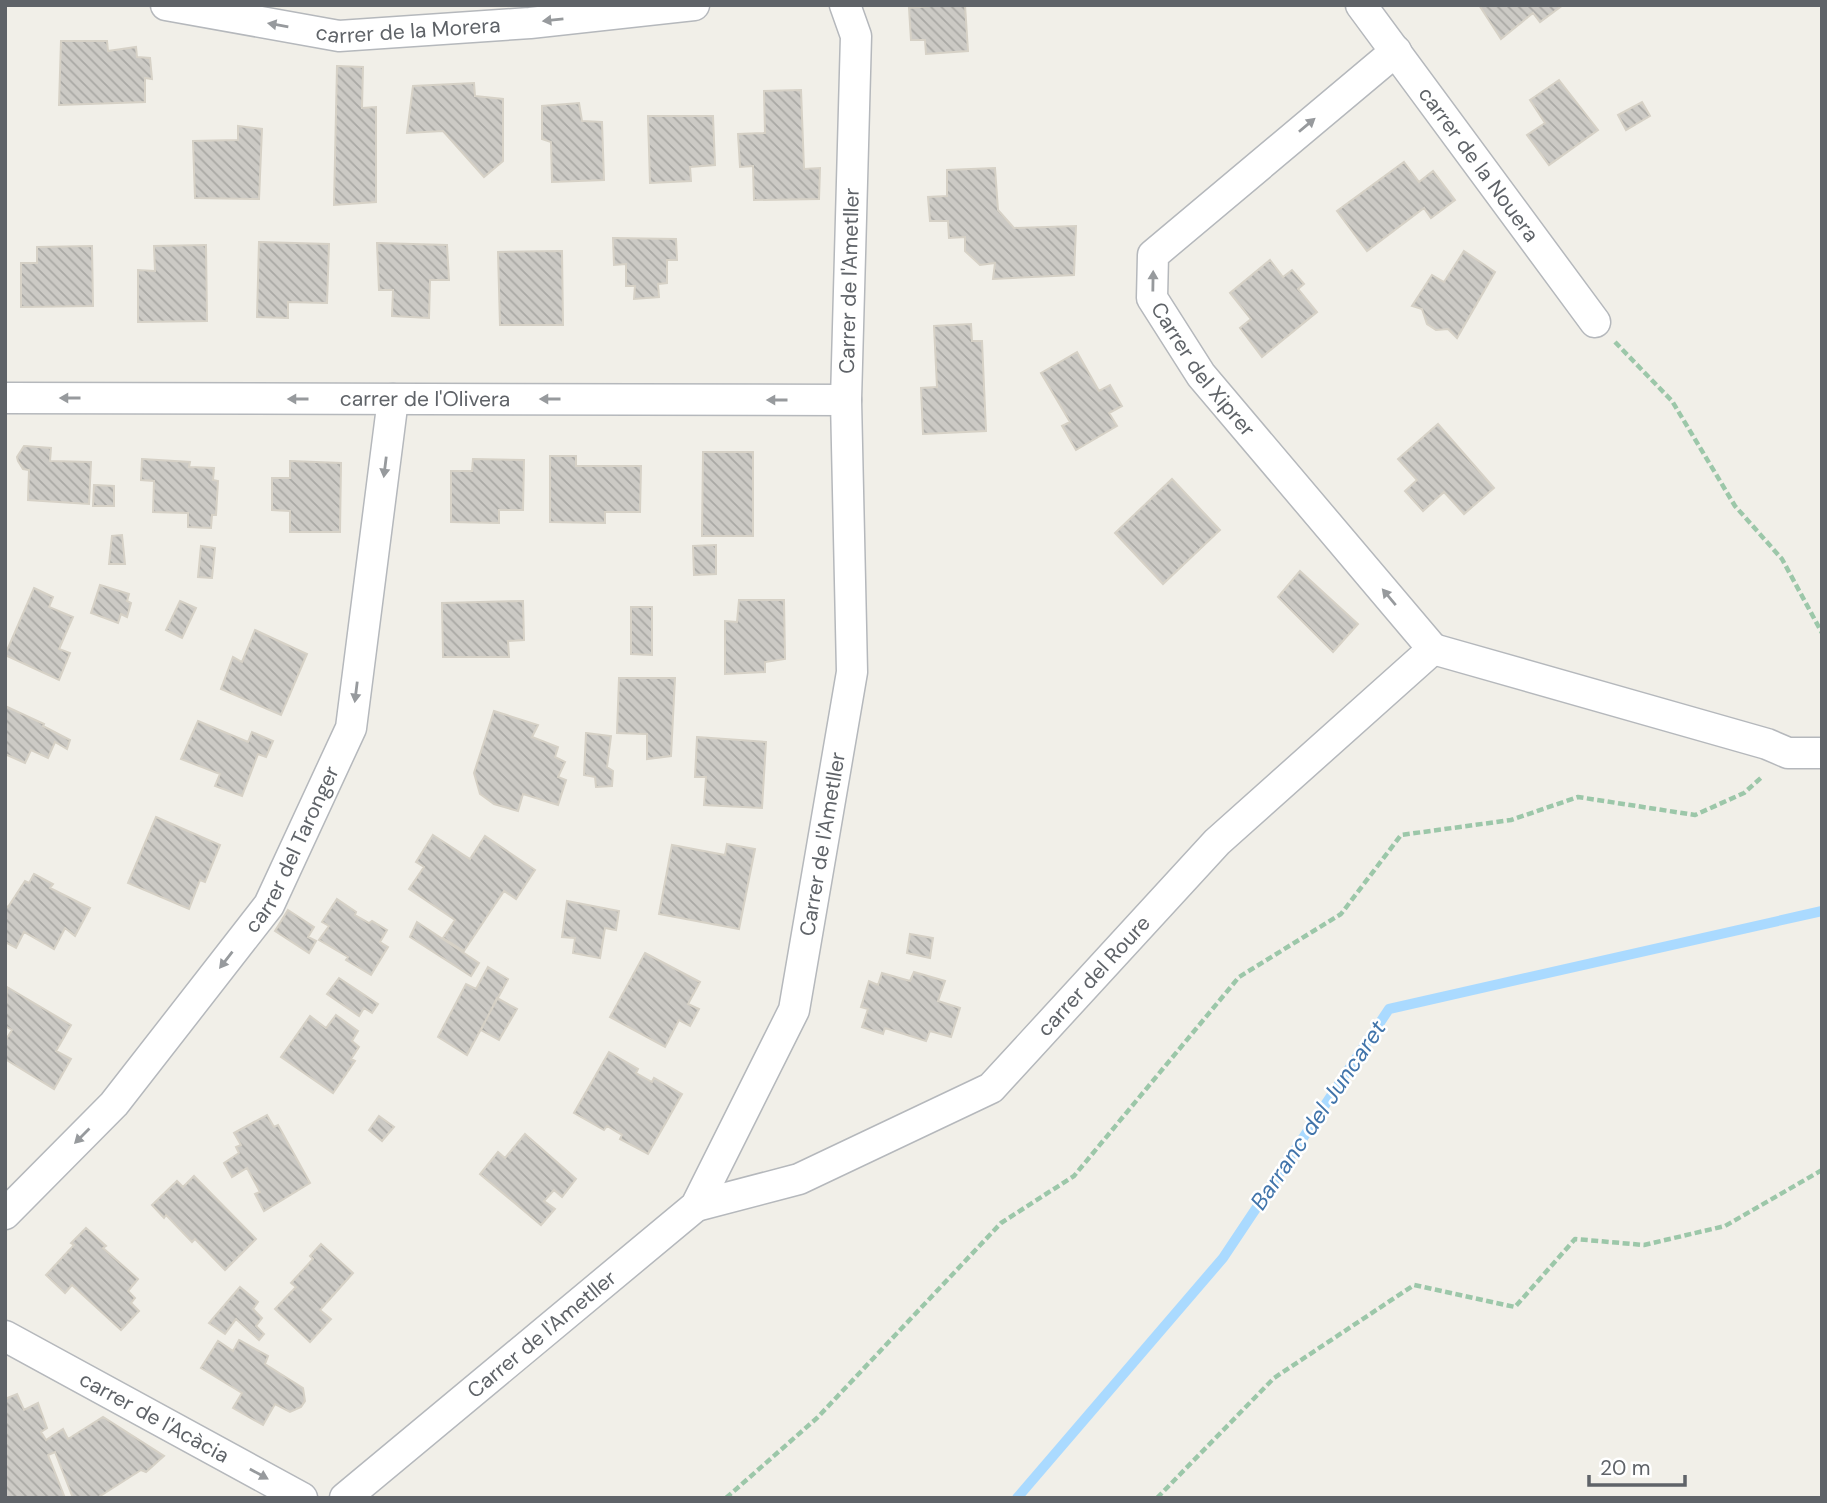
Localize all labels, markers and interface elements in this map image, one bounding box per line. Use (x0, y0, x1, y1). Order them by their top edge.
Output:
street label: carrer de la Morera (314, 11, 501, 50)
one-way arrow (541, 15, 563, 26)
one-way arrow (267, 19, 289, 30)
street label: carrer de la Nouera (1412, 81, 1545, 248)
one-way arrow (1298, 118, 1316, 133)
street label: Carrer de l'Ametller (833, 187, 866, 374)
one-way arrow (1147, 270, 1158, 292)
street label: Carrer del Xiprer (1144, 297, 1261, 443)
street label: carrer de l'Olivera (340, 385, 510, 413)
one-way arrow (59, 392, 81, 404)
one-way arrow (287, 393, 309, 404)
one-way arrow (539, 393, 561, 405)
one-way arrow (766, 394, 788, 406)
one-way arrow (379, 456, 390, 478)
one-way arrow (1381, 588, 1397, 606)
one-way arrow (350, 681, 361, 703)
street label: Carrer de l'Ametller (793, 750, 852, 938)
street label: carrer del Taronger (238, 761, 346, 939)
street label: carrer del Roure (1031, 909, 1157, 1043)
one-way arrow (220, 951, 234, 969)
water label: Barranc del Juncaret (1243, 1014, 1393, 1215)
one-way arrow (75, 1127, 91, 1144)
street label: Carrer de l'Ametller (461, 1264, 622, 1405)
street label: carrer de l'Acàcia (74, 1365, 234, 1470)
scale bar (1589, 1444, 1685, 1488)
text: 20 m (1600, 1454, 1651, 1482)
one-way arrow (249, 1468, 269, 1480)

